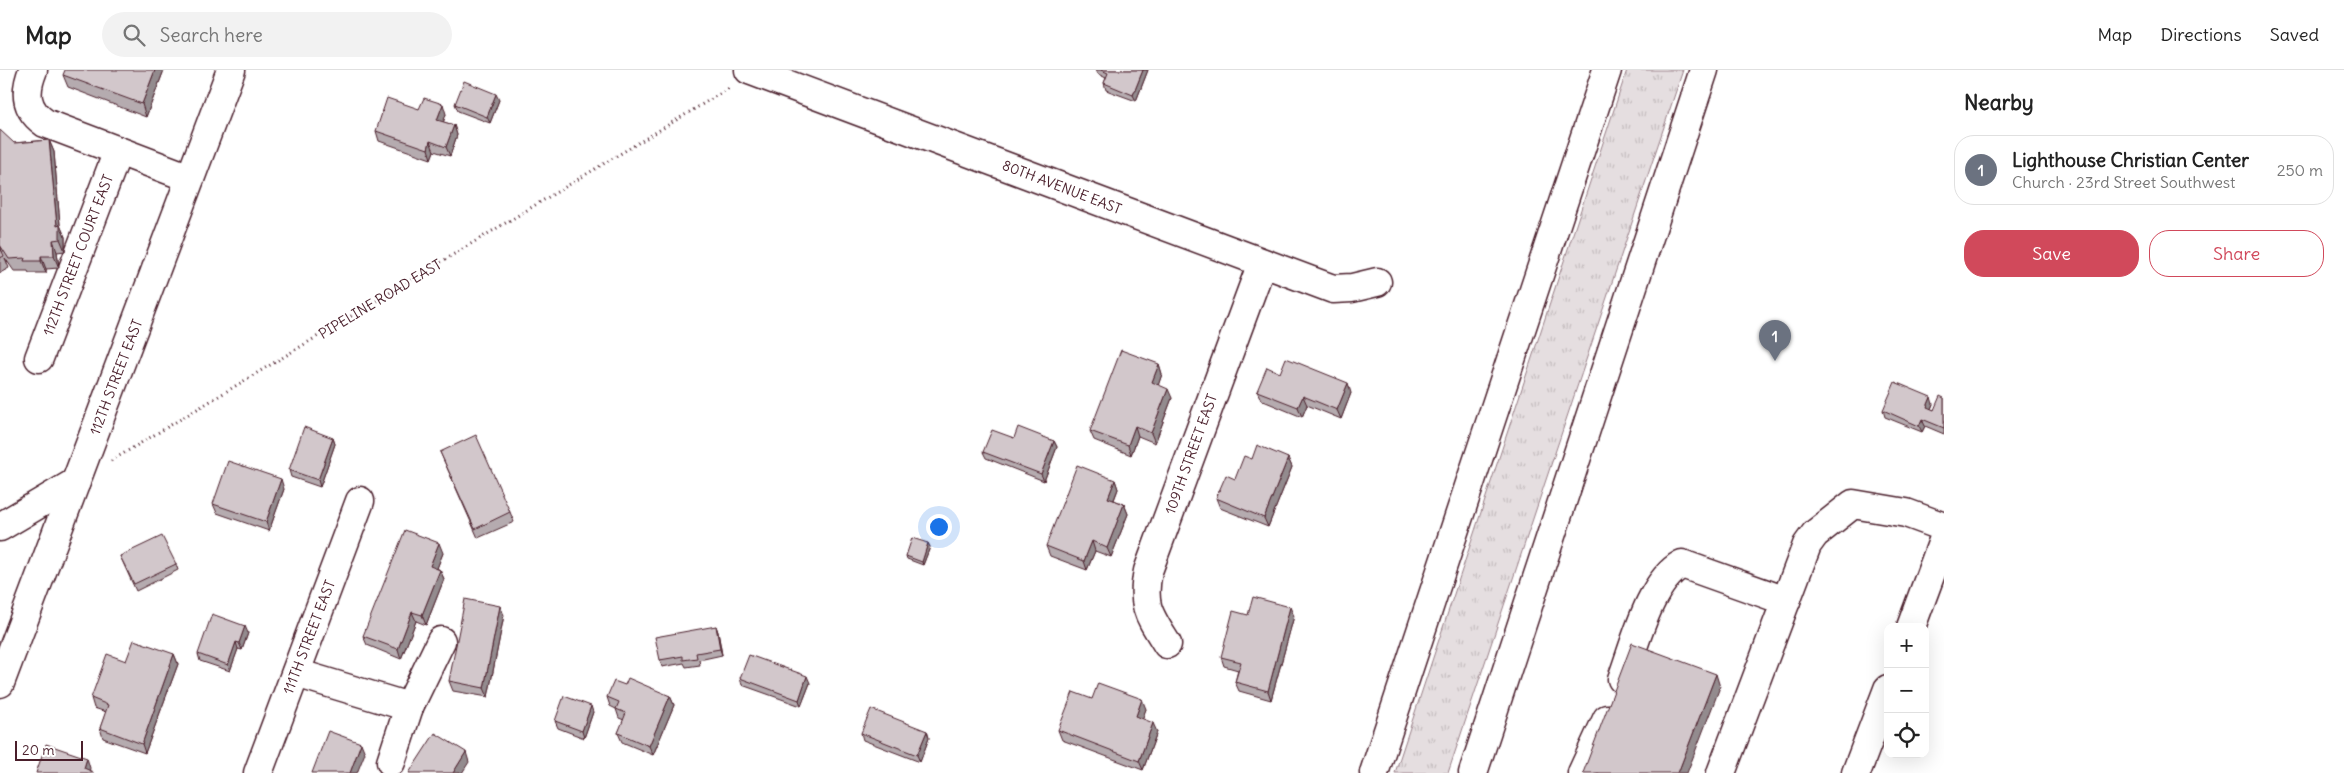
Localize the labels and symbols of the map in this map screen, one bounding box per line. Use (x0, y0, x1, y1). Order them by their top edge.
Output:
street label: 80TH AVENUE EAST (1000, 156, 1124, 218)
street label: 112TH STREET COURT EAST (39, 172, 117, 338)
street label: PIPELINE ROAD EAST (315, 255, 445, 343)
street label: 112TH STREET EAST (86, 317, 146, 437)
pin: 1 (1759, 320, 1791, 361)
street label: 109TH STREET EAST (1161, 391, 1221, 517)
your location (926, 514, 952, 540)
street label: 111TH STREET EAST (279, 577, 339, 697)
scale bar (15, 738, 82, 761)

